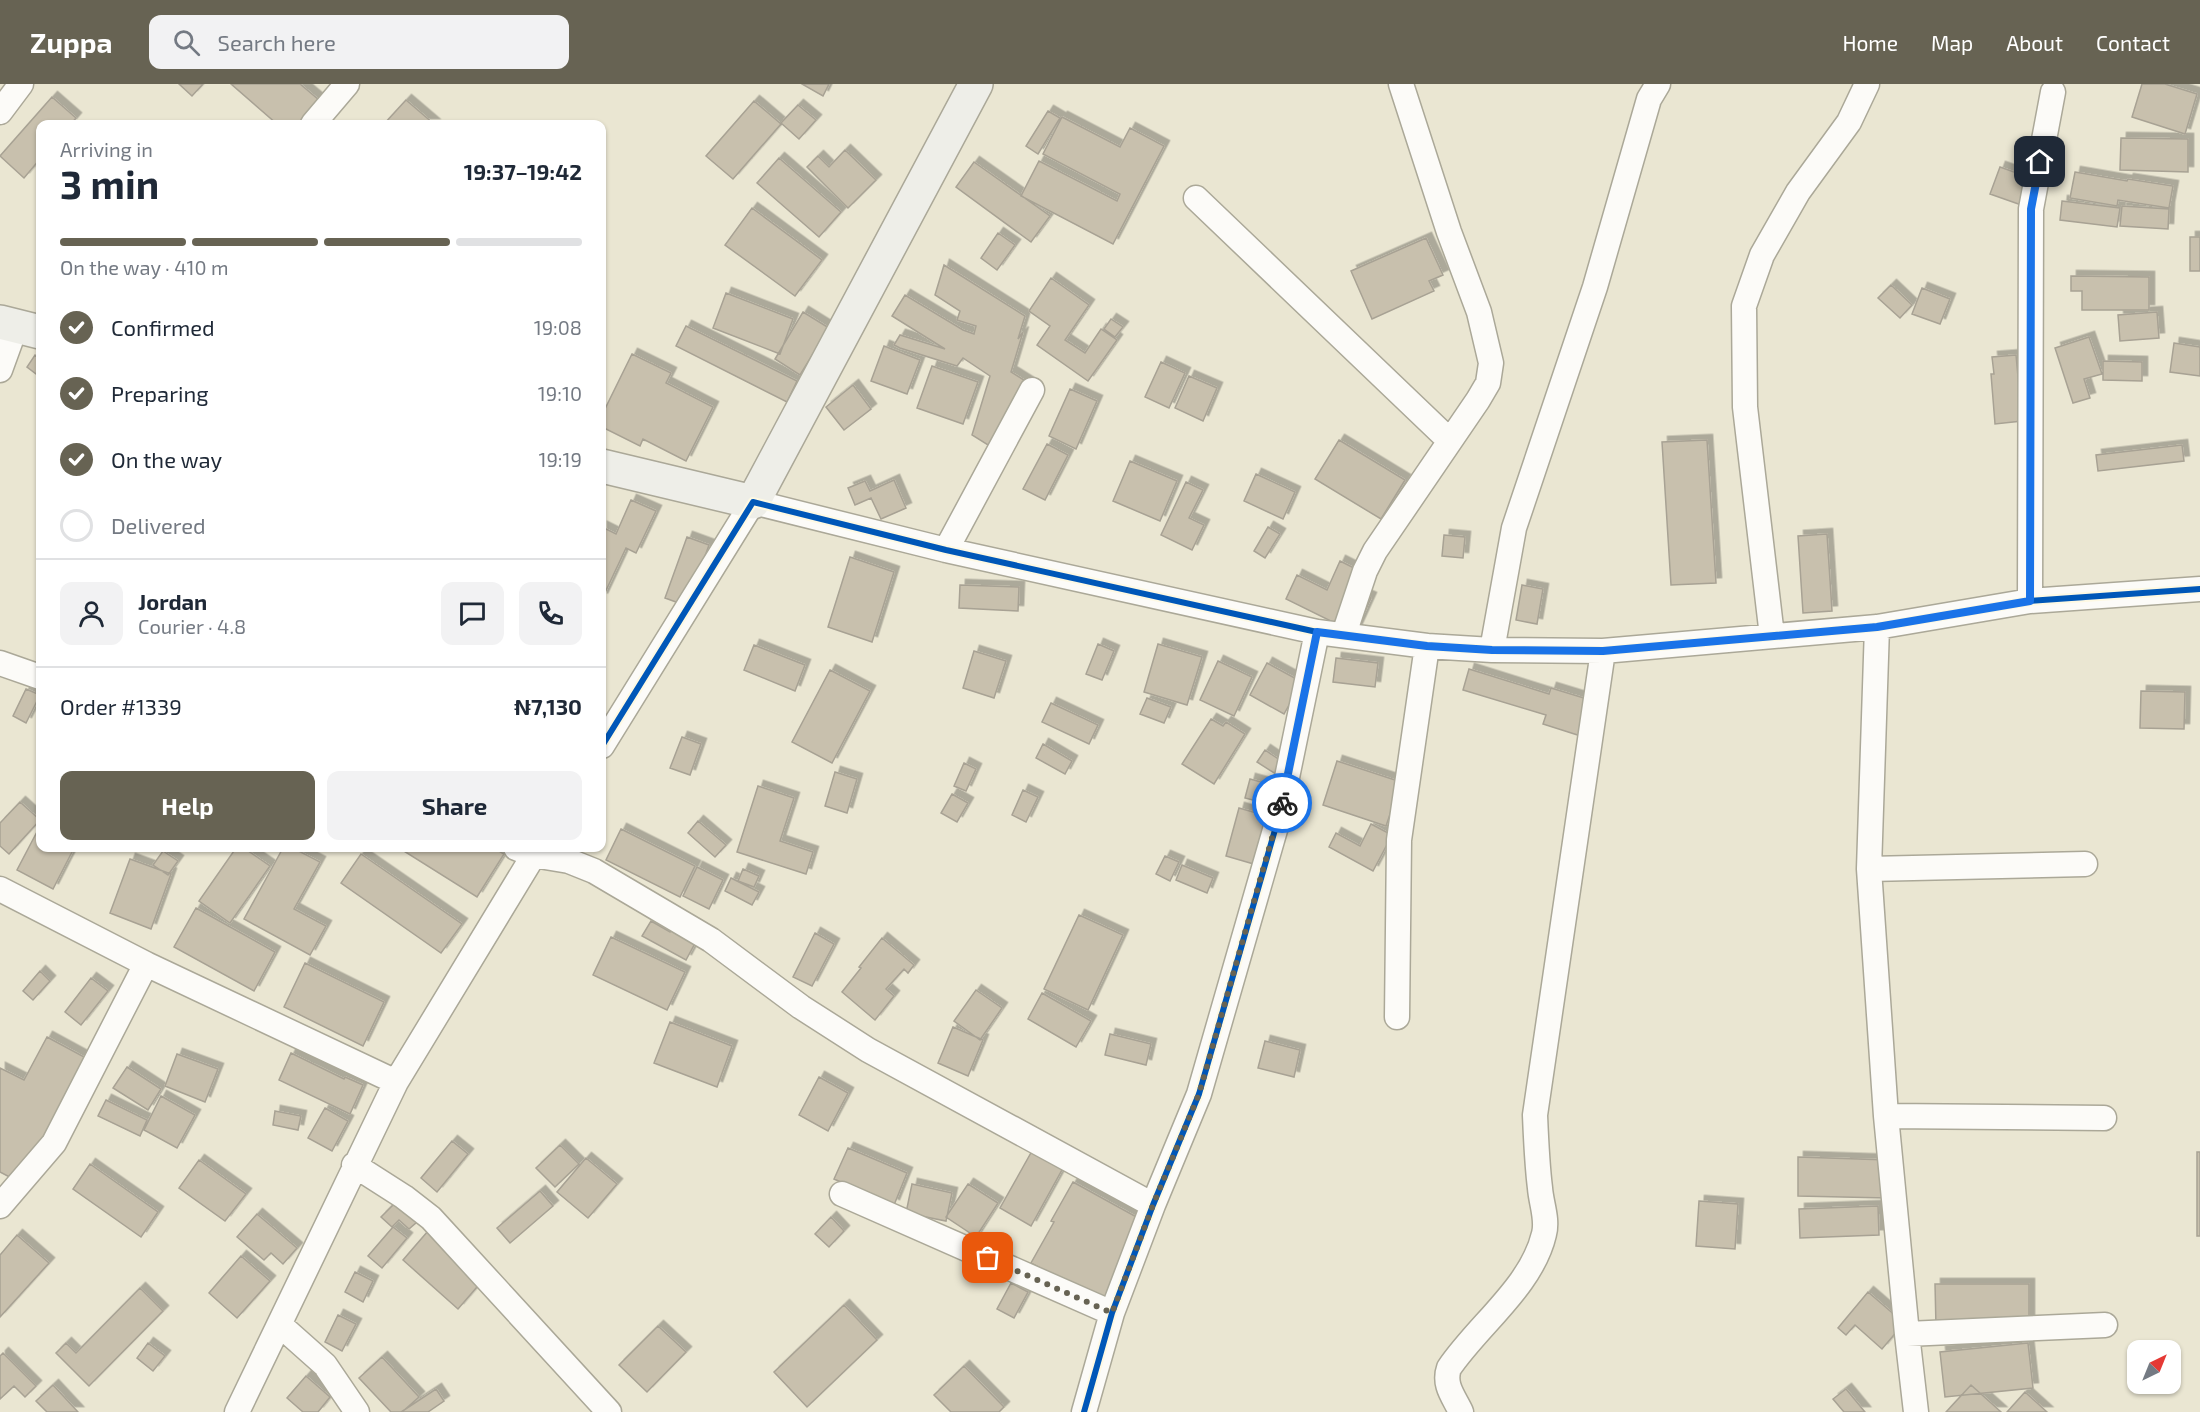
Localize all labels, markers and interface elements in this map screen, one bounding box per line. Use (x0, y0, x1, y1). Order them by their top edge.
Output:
search box (149, 15, 569, 69)
text: Zuppa (30, 25, 113, 59)
icon: search (170, 26, 203, 59)
text: Search here (218, 29, 336, 55)
text: Home (1842, 30, 1898, 55)
text: Map (1931, 30, 1973, 55)
text: About (2006, 30, 2063, 55)
text: Contact (2096, 30, 2170, 55)
pin (2014, 136, 2065, 187)
text: Arriving in (60, 137, 153, 161)
icon: home (2023, 145, 2056, 178)
text: 19:37–19:42 (464, 158, 582, 184)
text: 3 min (60, 160, 159, 207)
text: On the way · 410 m (60, 255, 229, 279)
icon: check (60, 311, 93, 344)
text: Confirmed (111, 314, 215, 340)
text: 19:08 (534, 315, 582, 339)
icon: check (60, 377, 93, 410)
text: Preparing (111, 380, 209, 406)
text: 19:10 (538, 381, 582, 405)
icon: check (60, 443, 93, 476)
text: On the way (111, 446, 222, 472)
text: 19:19 (538, 447, 582, 471)
text: Delivered (111, 512, 206, 538)
button: person (60, 582, 123, 645)
button: chat (441, 582, 504, 645)
button: phone (519, 582, 582, 645)
text: Jordan (138, 588, 207, 614)
text: Courier · 4.8 (138, 614, 246, 638)
text: Order #1339 (60, 693, 182, 719)
text: ₦7,130 (514, 693, 582, 719)
button: Help (60, 771, 315, 840)
button: Share (327, 771, 582, 840)
courier (1252, 773, 1312, 833)
icon: bike (1266, 787, 1299, 820)
pin (962, 1232, 1013, 1283)
icon: bag (971, 1241, 1004, 1274)
north arrow (2127, 1340, 2181, 1394)
map controls (2127, 1340, 2181, 1394)

